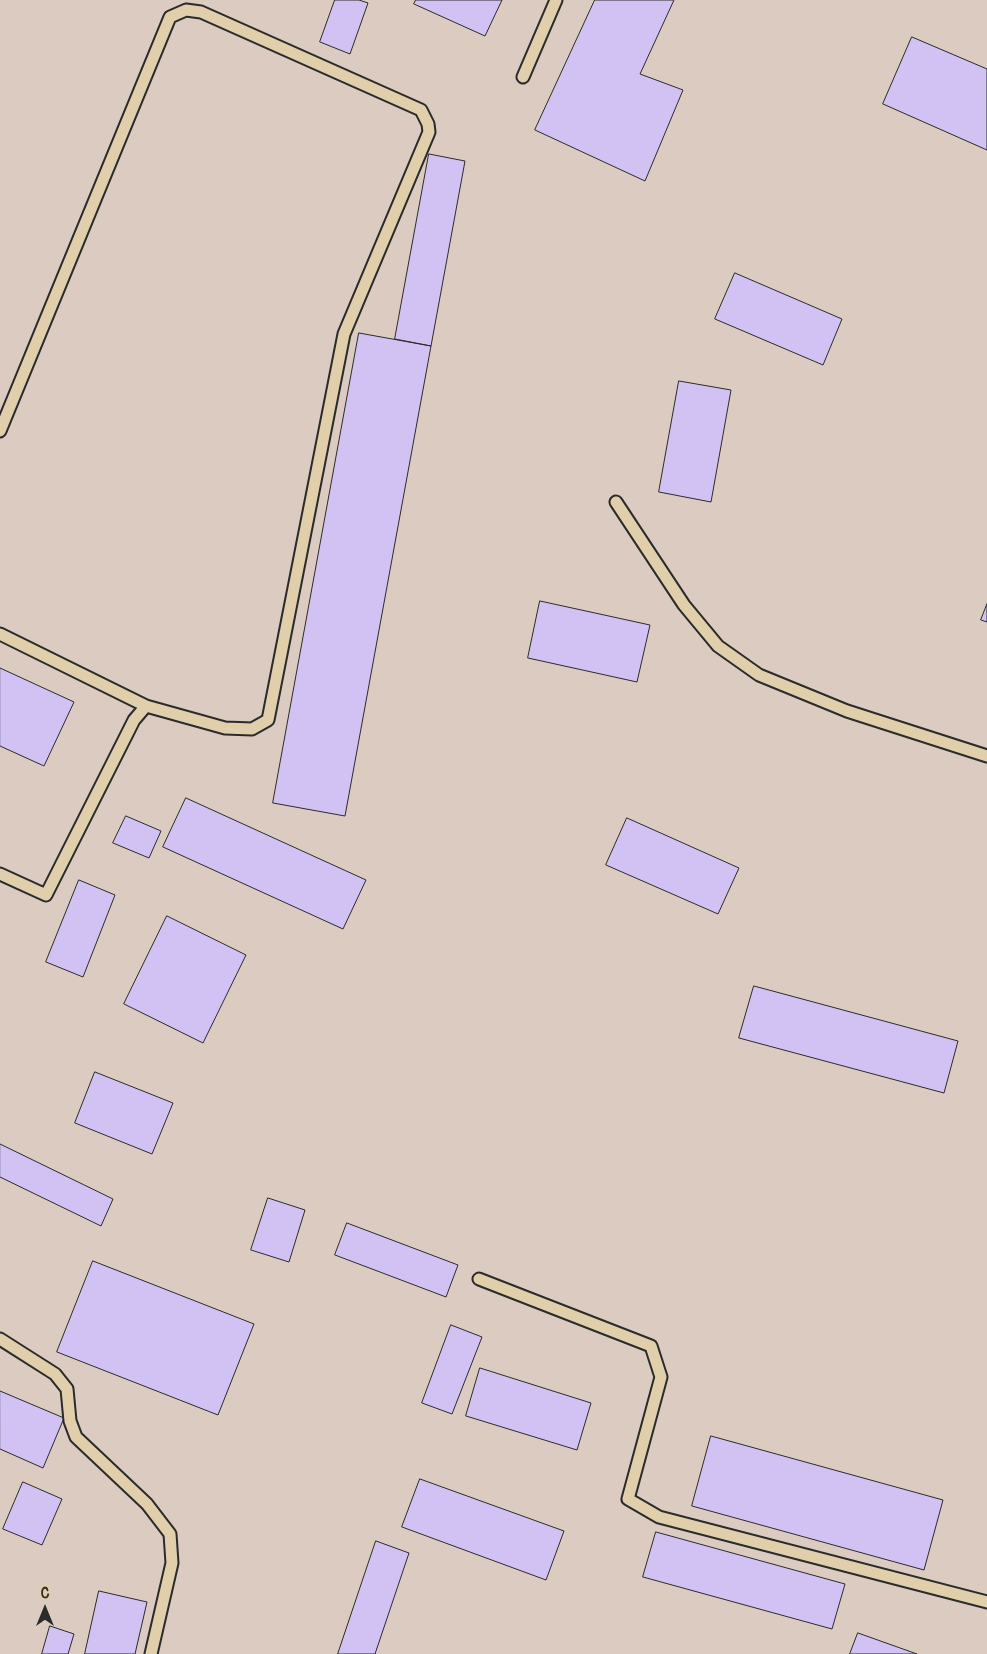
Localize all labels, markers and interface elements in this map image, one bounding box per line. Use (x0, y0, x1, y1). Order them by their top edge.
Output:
north arrow (20, 1584, 70, 1634)
text: С (41, 1585, 49, 1602)

